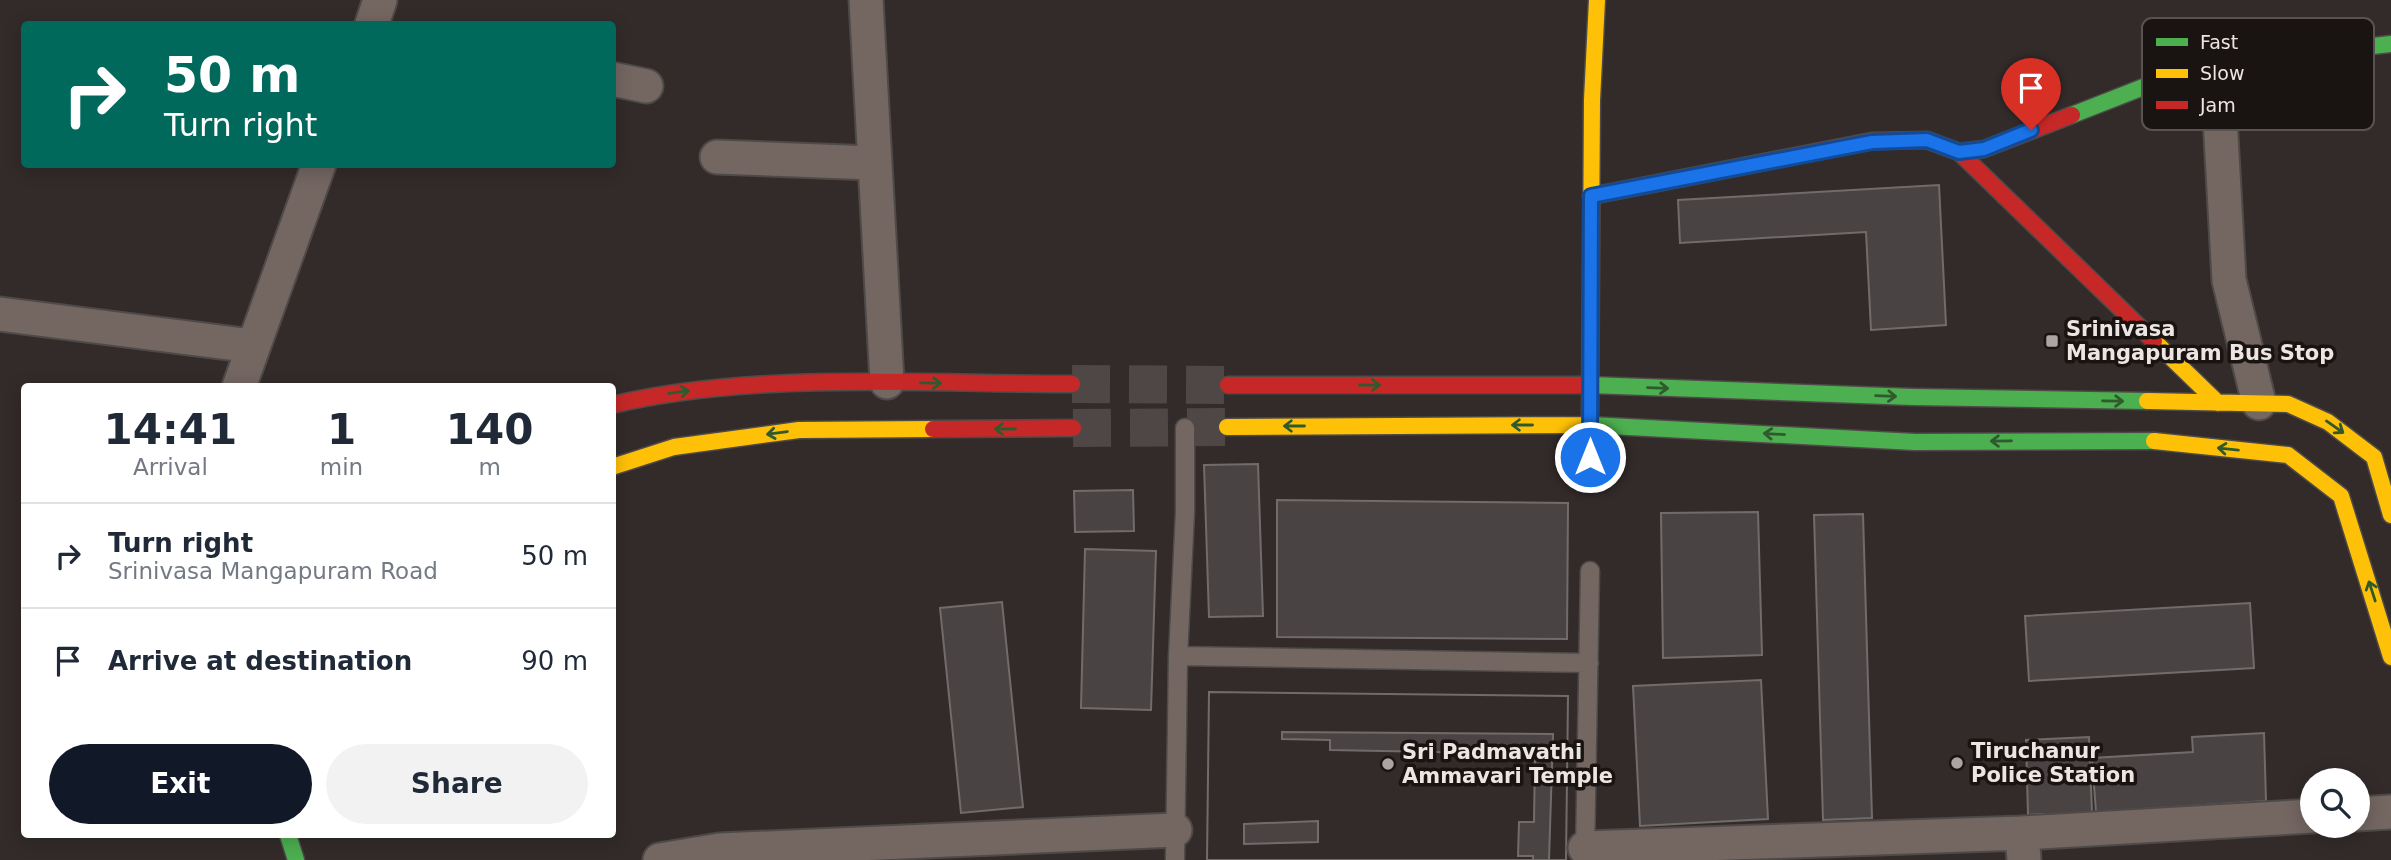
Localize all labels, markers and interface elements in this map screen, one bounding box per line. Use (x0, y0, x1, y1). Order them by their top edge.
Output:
legend (2142, 18, 2374, 130)
text: Fast (2200, 31, 2238, 53)
text: 50 m (164, 47, 300, 104)
icon: right (49, 49, 140, 140)
pin (2001, 58, 2061, 130)
text: Slow (2200, 62, 2245, 84)
icon: arrive (2012, 69, 2050, 107)
text: Jam (2199, 94, 2236, 116)
text: Turn right (164, 106, 317, 144)
place label: Srinivasa Mangapuram Bus Stop (2066, 317, 2334, 365)
marker: Srinivasa Mangapuram Bus Stop (2044, 333, 2060, 349)
one-way arrow (919, 376, 942, 389)
one-way arrow (1358, 378, 1381, 392)
one-way arrow (1647, 381, 1670, 394)
one-way arrow (667, 385, 690, 398)
one-way arrow (1874, 389, 1897, 402)
one-way arrow (2101, 394, 2124, 407)
text: 14:41 (104, 405, 237, 454)
text: 1 (327, 405, 356, 454)
text: 140 (446, 405, 533, 454)
one-way arrow (1510, 418, 1533, 432)
one-way arrow (1283, 419, 1306, 433)
position arrow (1553, 420, 1627, 494)
one-way arrow (2325, 420, 2344, 435)
one-way arrow (993, 422, 1016, 435)
one-way arrow (767, 426, 789, 439)
one-way arrow (1763, 427, 1785, 440)
one-way arrow (1990, 434, 2013, 448)
one-way arrow (2217, 442, 2240, 455)
text: Arrival (133, 454, 208, 480)
text: min (320, 454, 363, 480)
text: m (478, 454, 501, 480)
text: Turn right (108, 528, 253, 558)
icon: right (49, 537, 87, 575)
text: 50 m (521, 541, 588, 571)
text: Srinivasa Mangapuram Road (108, 558, 438, 584)
one-way arrow (2364, 581, 2377, 603)
icon: arrive (49, 642, 87, 680)
text: Arrive at destination (108, 646, 412, 676)
text: 90 m (521, 646, 588, 676)
place label: Tiruchanur Police Station (1971, 739, 2135, 787)
place label: Sri Padmavathi Ammavari Temple (1402, 740, 1613, 788)
button: Exit (49, 744, 312, 824)
button: Share (326, 744, 588, 824)
marker: Tiruchanur Police Station (1949, 755, 1965, 771)
marker: Sri Padmavathi Ammavari Temple (1380, 756, 1396, 772)
map controls (2300, 768, 2370, 838)
button: search (2300, 768, 2370, 838)

